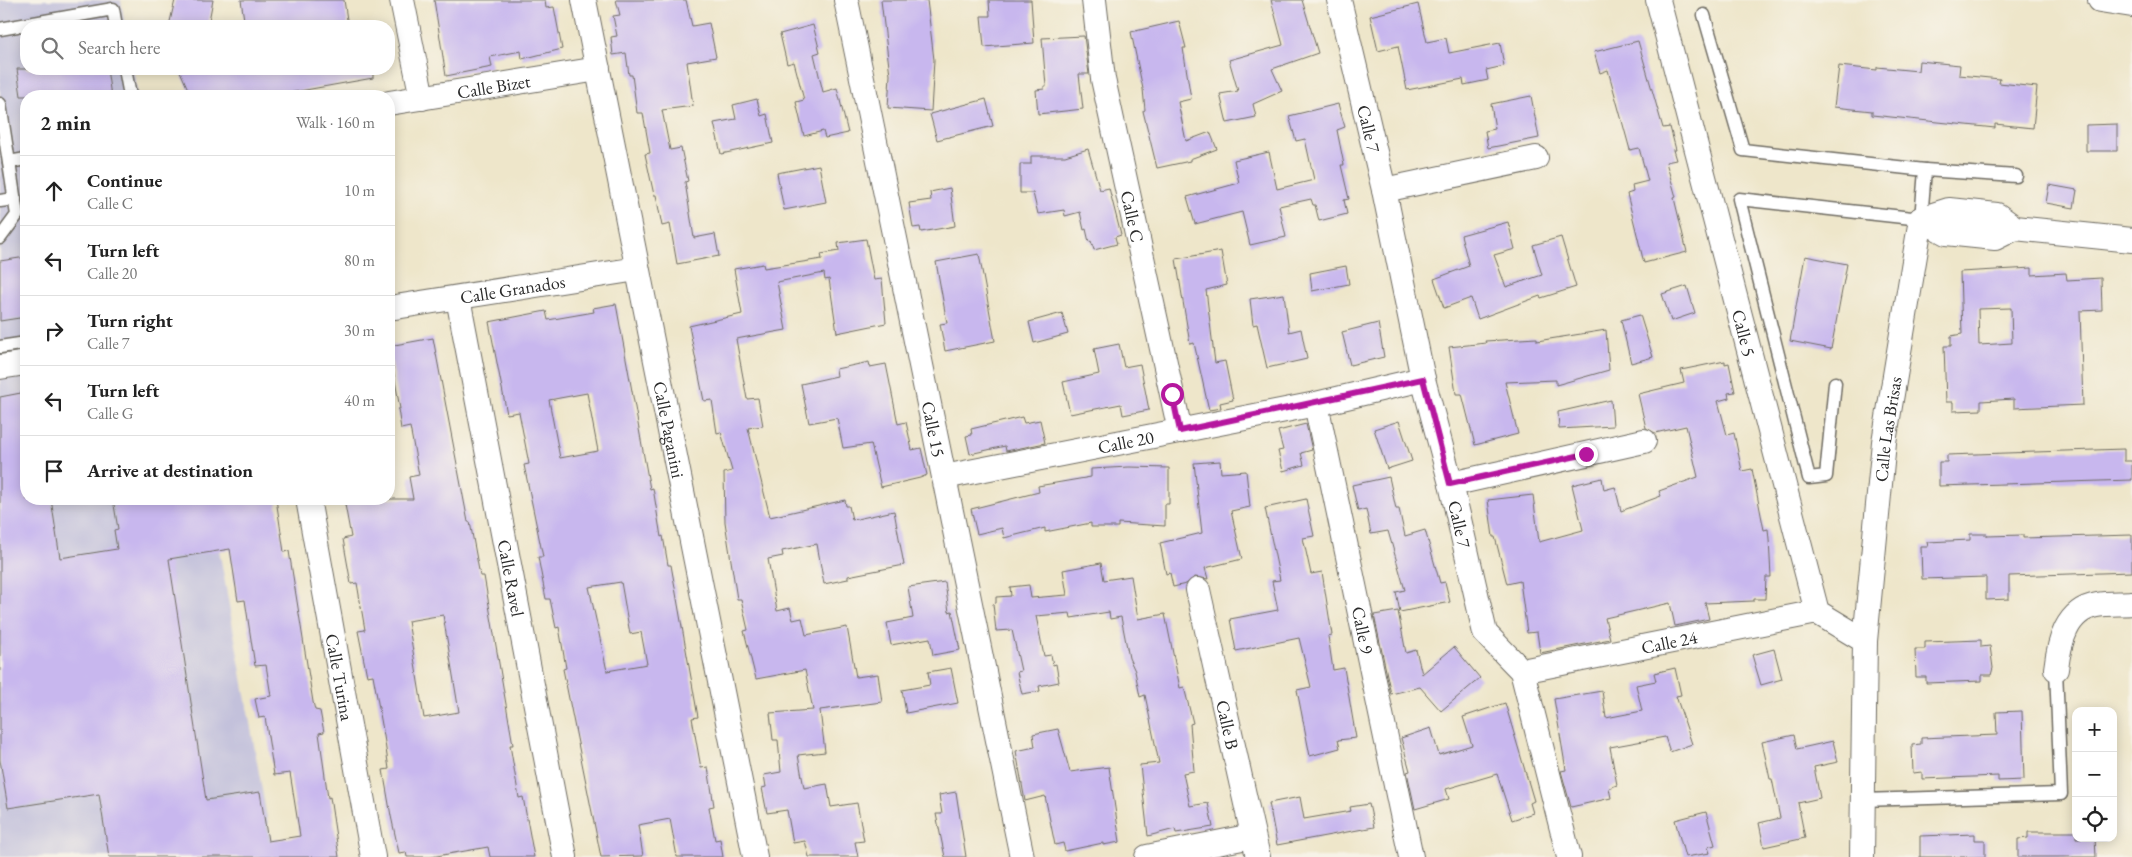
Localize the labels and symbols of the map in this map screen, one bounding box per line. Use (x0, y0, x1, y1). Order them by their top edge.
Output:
street label: Calle Bizet (455, 69, 532, 103)
street label: Calle 7 (1353, 102, 1386, 155)
street label: Calle C (1116, 188, 1150, 244)
street label: Calle Granados (458, 269, 567, 308)
street label: Calle 5 (1727, 307, 1762, 359)
street label: Calle Las Brisas (1869, 375, 1906, 483)
street label: Calle Paganini (649, 379, 691, 481)
route start (1161, 383, 1184, 406)
street label: Calle 15 (917, 399, 951, 459)
street label: Calle 20 (1096, 425, 1156, 458)
route end (1575, 443, 1598, 466)
street label: Calle 7 (1444, 498, 1477, 550)
street label: Calle Ravel (493, 538, 530, 618)
street label: Calle 9 (1347, 604, 1380, 656)
street label: Calle 24 (1639, 625, 1699, 658)
street label: Calle Turina (321, 632, 360, 723)
street label: Calle B (1212, 698, 1245, 751)

